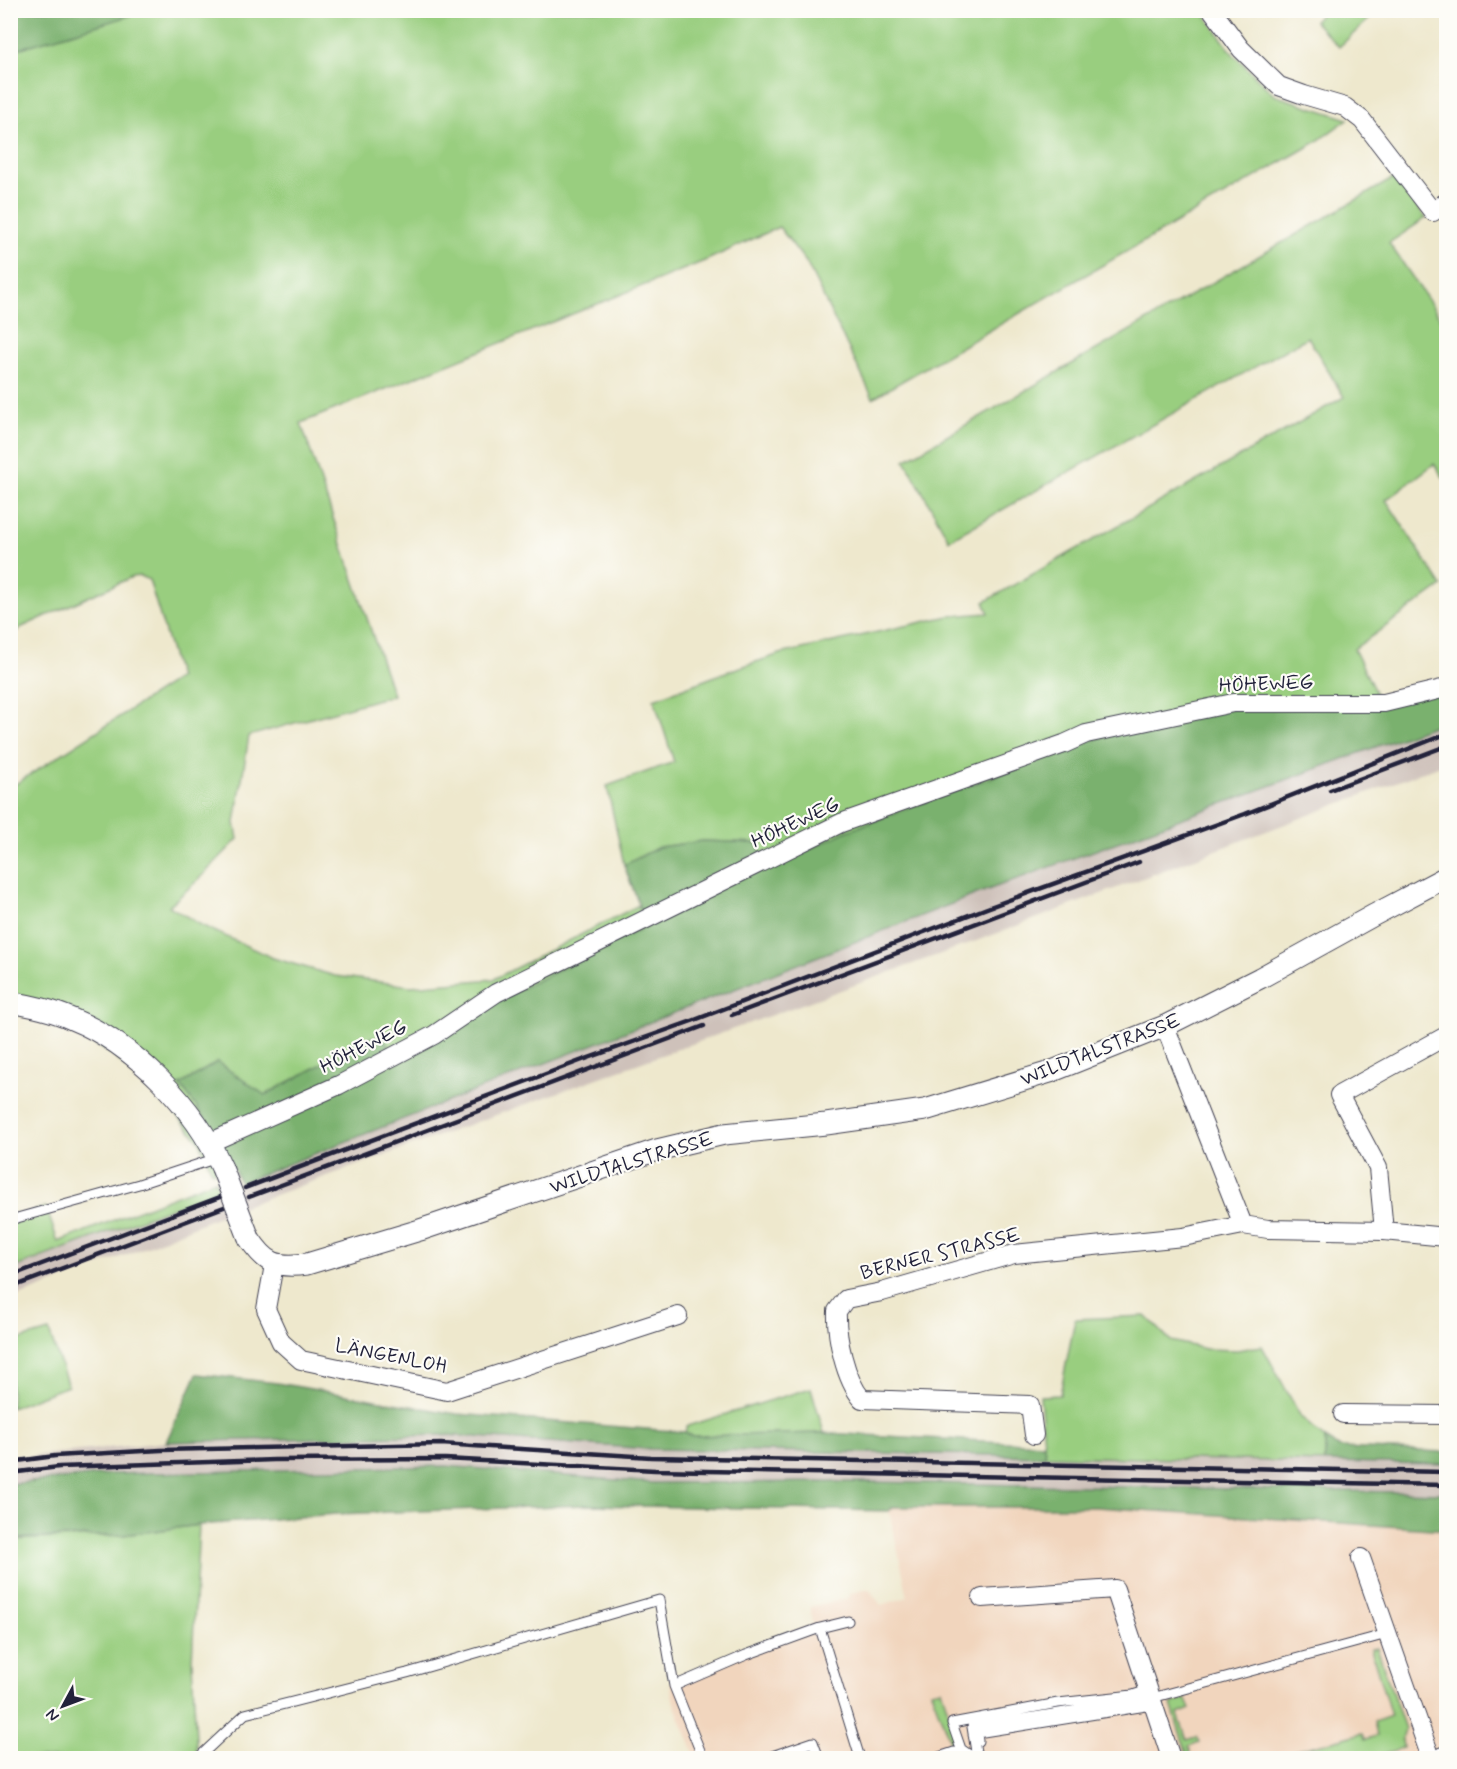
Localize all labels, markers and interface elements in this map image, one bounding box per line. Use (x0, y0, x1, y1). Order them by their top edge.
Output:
street label: HÖHEWEG (1218, 669, 1314, 700)
street label: HÖHEWEG (747, 791, 844, 856)
street label: WILDTALSTRASSE (1017, 1007, 1184, 1093)
street label: HÖHEWEG (315, 1014, 412, 1081)
street label: WILDTALSTRASSE (547, 1126, 716, 1201)
street label: BERNER STRASSE (858, 1222, 1023, 1287)
street label: LÄNGENLOH (333, 1332, 449, 1381)
north arrow (33, 1676, 93, 1736)
text: N (41, 1704, 64, 1726)

